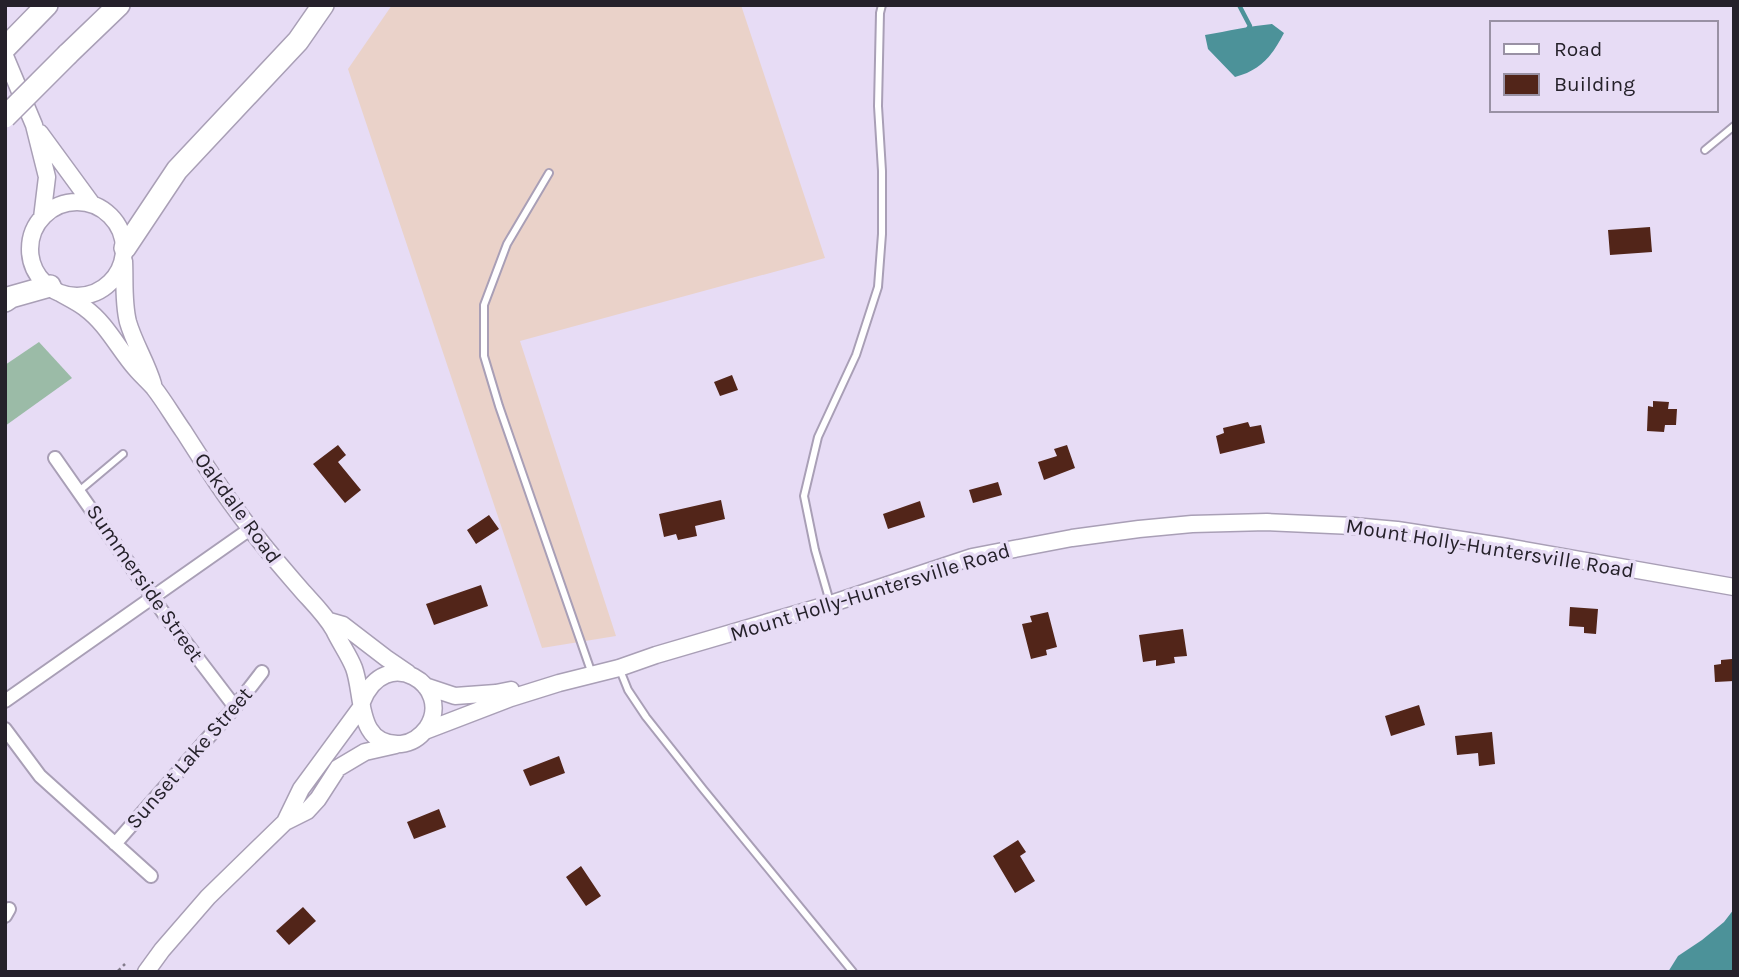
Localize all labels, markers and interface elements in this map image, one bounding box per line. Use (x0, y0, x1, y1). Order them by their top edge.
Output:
legend (1490, 21, 1718, 112)
text: Road (1554, 37, 1602, 61)
text: Building (1554, 72, 1635, 96)
street label: Oakdale Road (190, 448, 286, 568)
street label: Summerside Street (82, 500, 208, 666)
street label: Mount Holly-Huntersville Road (1344, 513, 1636, 583)
street label: Mount Holly-Huntersville Road (727, 538, 1013, 646)
street label: Sunset Lake Street (121, 682, 257, 834)

